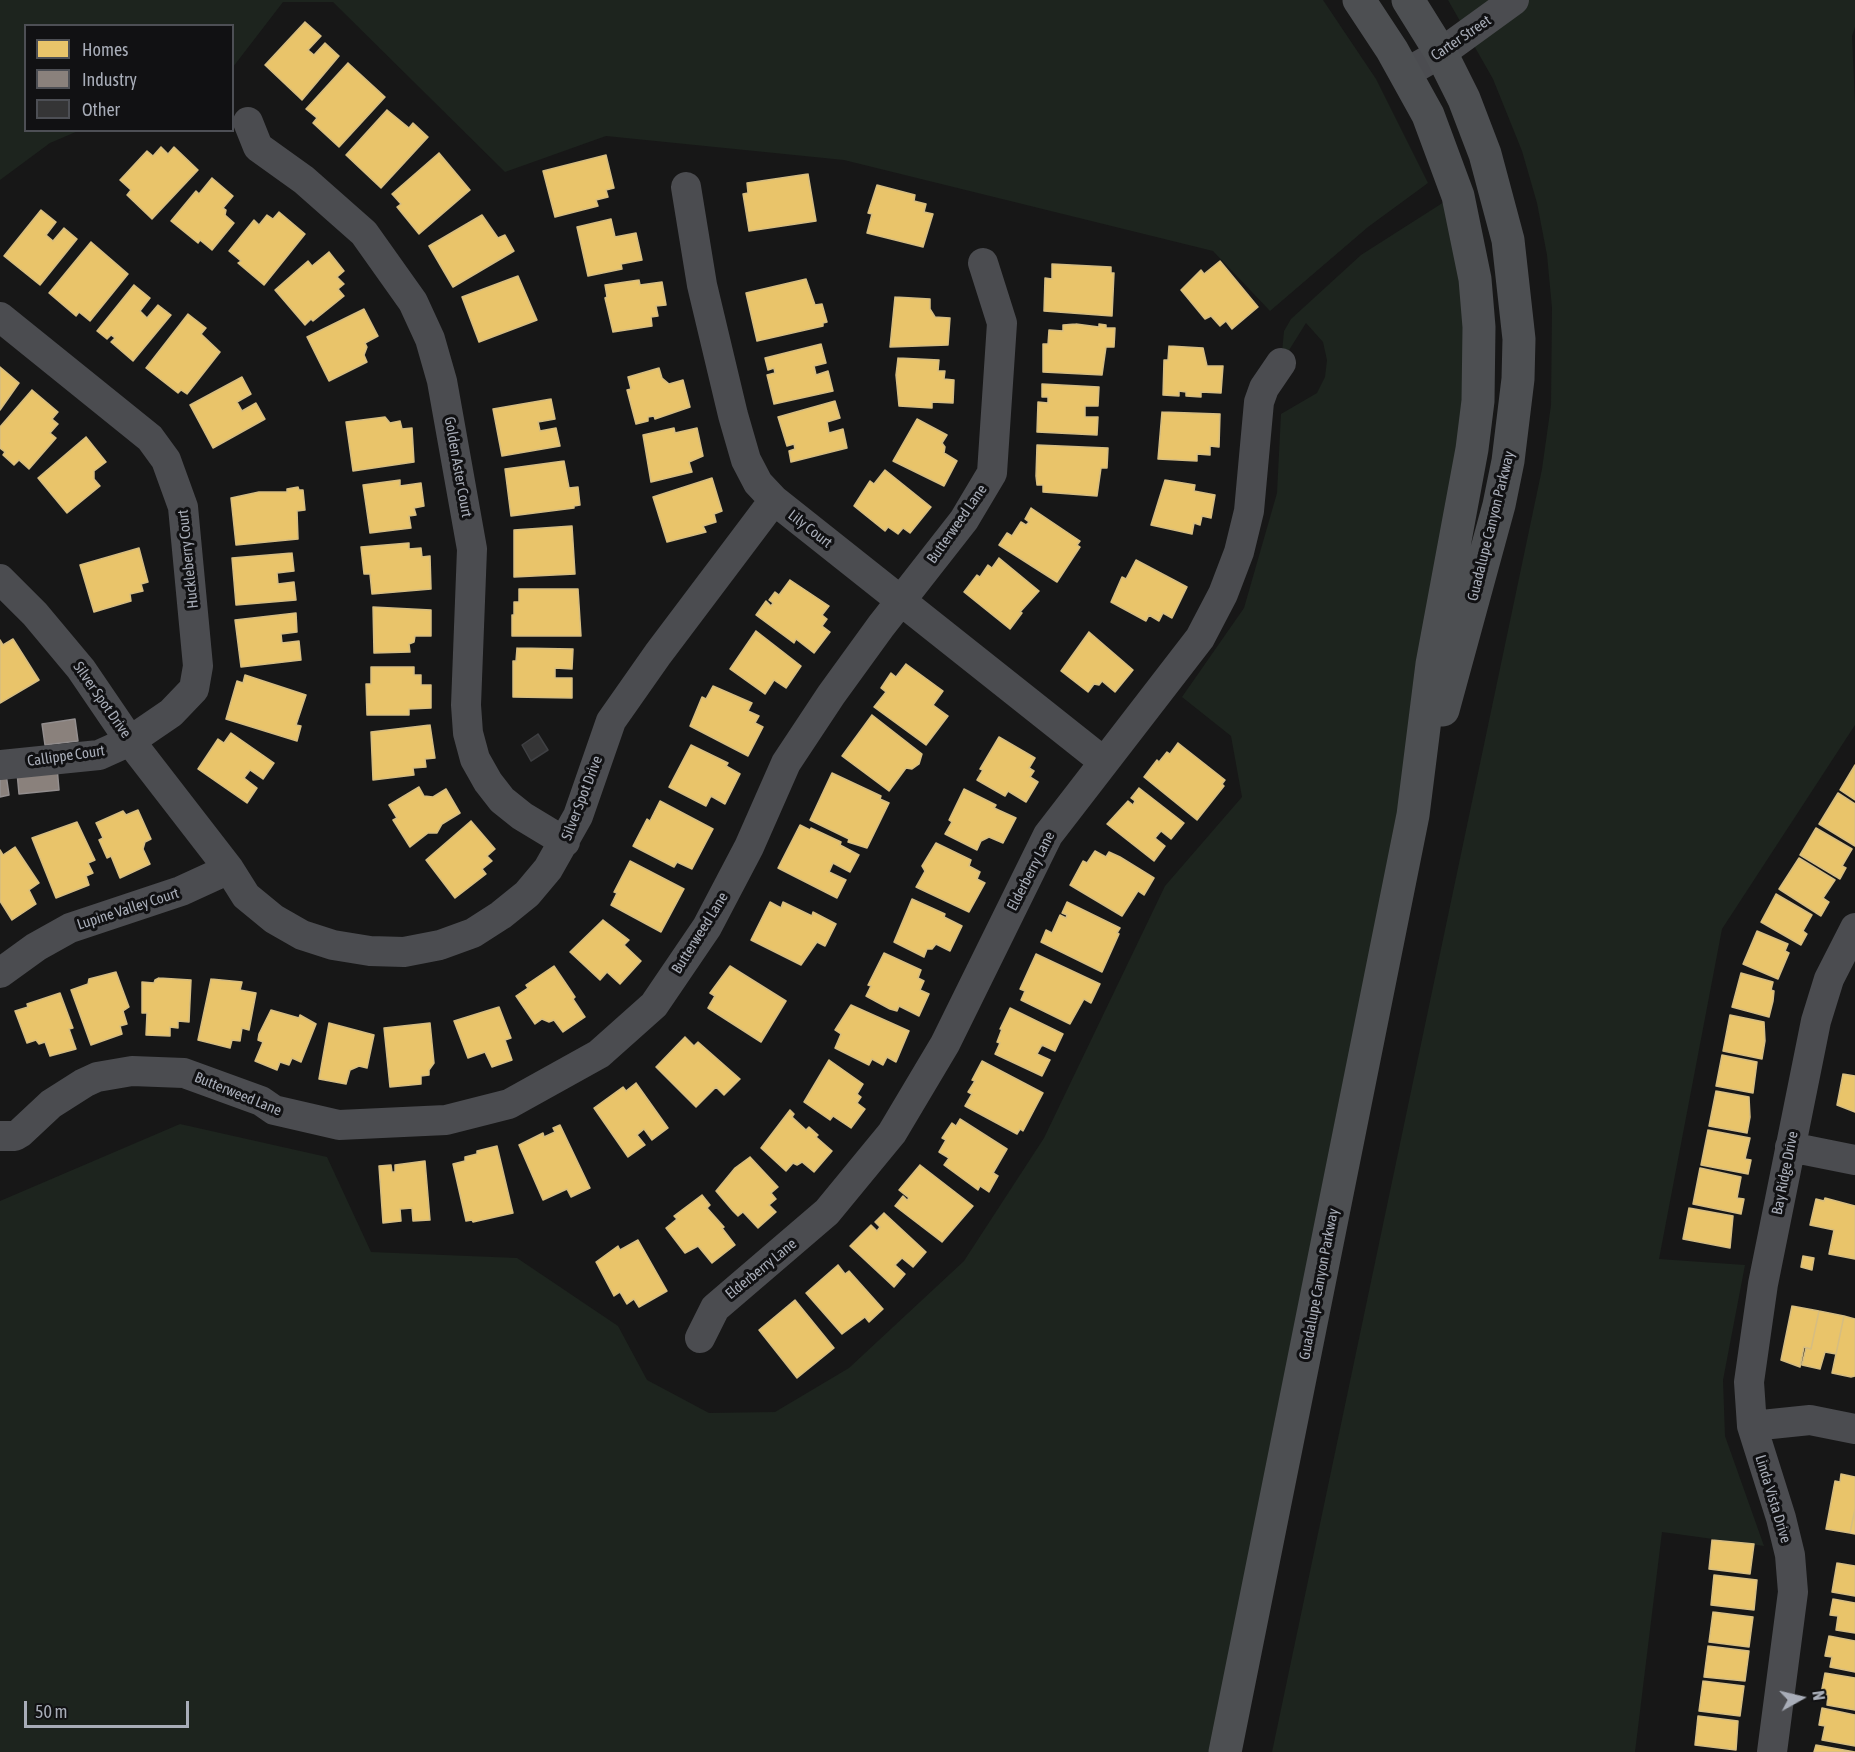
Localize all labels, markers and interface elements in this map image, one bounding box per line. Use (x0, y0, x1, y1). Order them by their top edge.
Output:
street label: Carter Street (1428, 11, 1494, 65)
legend (24, 24, 234, 132)
text: Homes (82, 39, 128, 60)
text: Industry (82, 69, 137, 90)
text: Other (82, 99, 120, 120)
street label: Golden Aster Court (440, 415, 476, 519)
street label: Guadalupe Canyon Parkway (1464, 449, 1518, 603)
street label: Butterweed Lane (923, 481, 991, 567)
street label: Lily Court (784, 506, 836, 552)
street label: Huckleberry Court (174, 509, 202, 609)
street label: Silver Spot Drive (69, 658, 135, 742)
street label: Callippe Court (26, 742, 106, 770)
street label: Silver Spot Drive (558, 753, 606, 843)
street label: Elderberry Lane (1003, 828, 1059, 914)
street label: Lupine Valley Court (75, 884, 181, 934)
street label: Butterweed Lane (668, 889, 732, 977)
street label: Butterweed Lane (192, 1068, 284, 1120)
street label: Bay Ridge Drive (1768, 1130, 1802, 1216)
street label: Guadalupe Canyon Parkway (1295, 1207, 1343, 1361)
street label: Elderberry Lane (722, 1235, 800, 1303)
street label: Linda Vista Drive (1751, 1453, 1795, 1545)
north arrow (1771, 1668, 1831, 1728)
scale bar (27, 1689, 192, 1727)
text: N (1809, 1690, 1828, 1701)
text: 50 m (35, 1701, 67, 1722)

